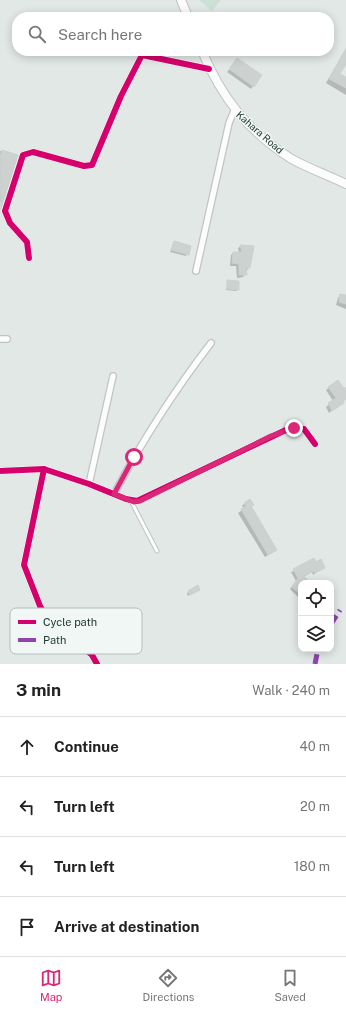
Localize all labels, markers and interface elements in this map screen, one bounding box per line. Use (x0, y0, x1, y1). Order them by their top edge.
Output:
search box (12, 12, 334, 56)
icon: search (26, 23, 48, 45)
text: Search here (58, 26, 142, 43)
street label: Kahara Road (234, 108, 286, 156)
route end (285, 419, 303, 437)
route start (125, 448, 143, 466)
map controls (298, 580, 334, 652)
button: locate (298, 580, 334, 616)
legend (10, 608, 142, 654)
text: Cycle path (43, 616, 97, 628)
button: layers (298, 616, 334, 652)
text: Path (43, 634, 66, 646)
text: 3 min (16, 680, 61, 700)
text: Walk · 240 m (252, 683, 330, 698)
icon: ahead (16, 736, 38, 758)
text: Continue (54, 738, 119, 755)
text: 40 m (299, 739, 330, 754)
icon: left (16, 796, 38, 818)
text: Turn left (54, 798, 115, 815)
text: 20 m (300, 799, 330, 814)
icon: left (16, 856, 38, 878)
text: Turn left (54, 858, 115, 875)
text: 180 m (294, 859, 330, 874)
icon: arrive (16, 916, 38, 938)
text: Arrive at destination (54, 918, 199, 935)
tab: Map (40, 967, 62, 1003)
tab: Directions (143, 967, 194, 1003)
tab: Saved (274, 967, 306, 1003)

